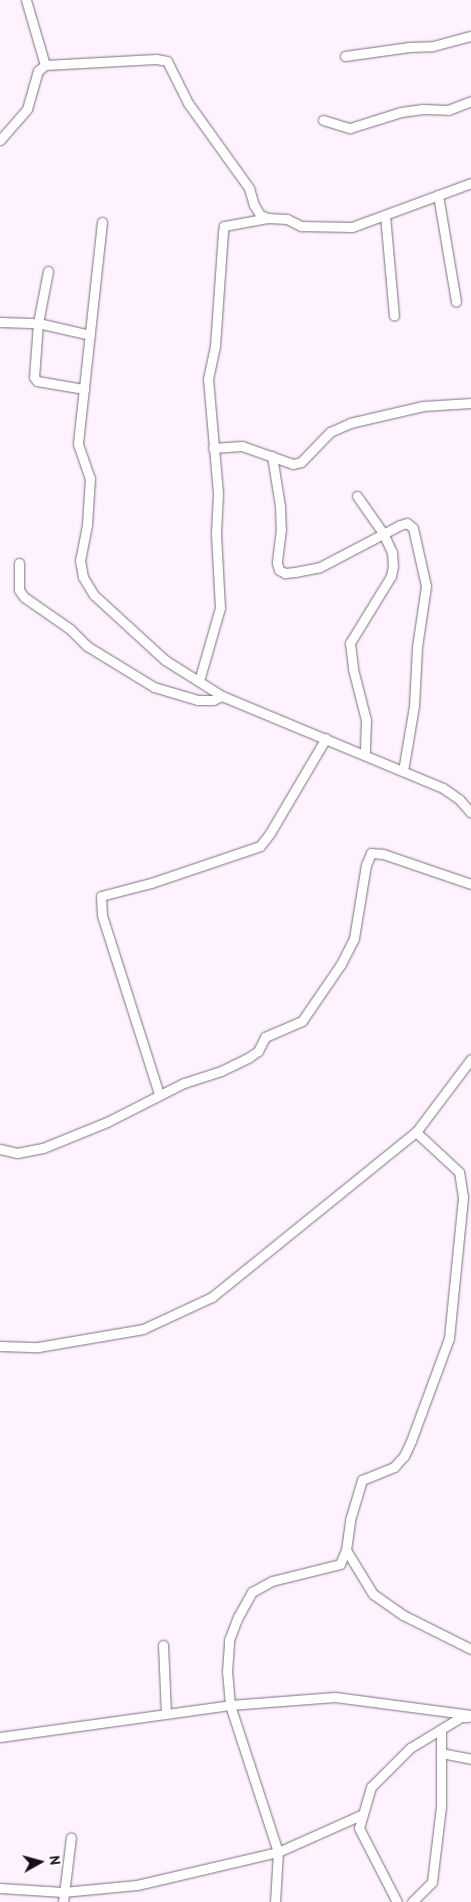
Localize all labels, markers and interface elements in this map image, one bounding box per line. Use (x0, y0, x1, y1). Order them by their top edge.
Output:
north arrow (15, 1837, 65, 1887)
text: N (45, 1855, 64, 1866)

